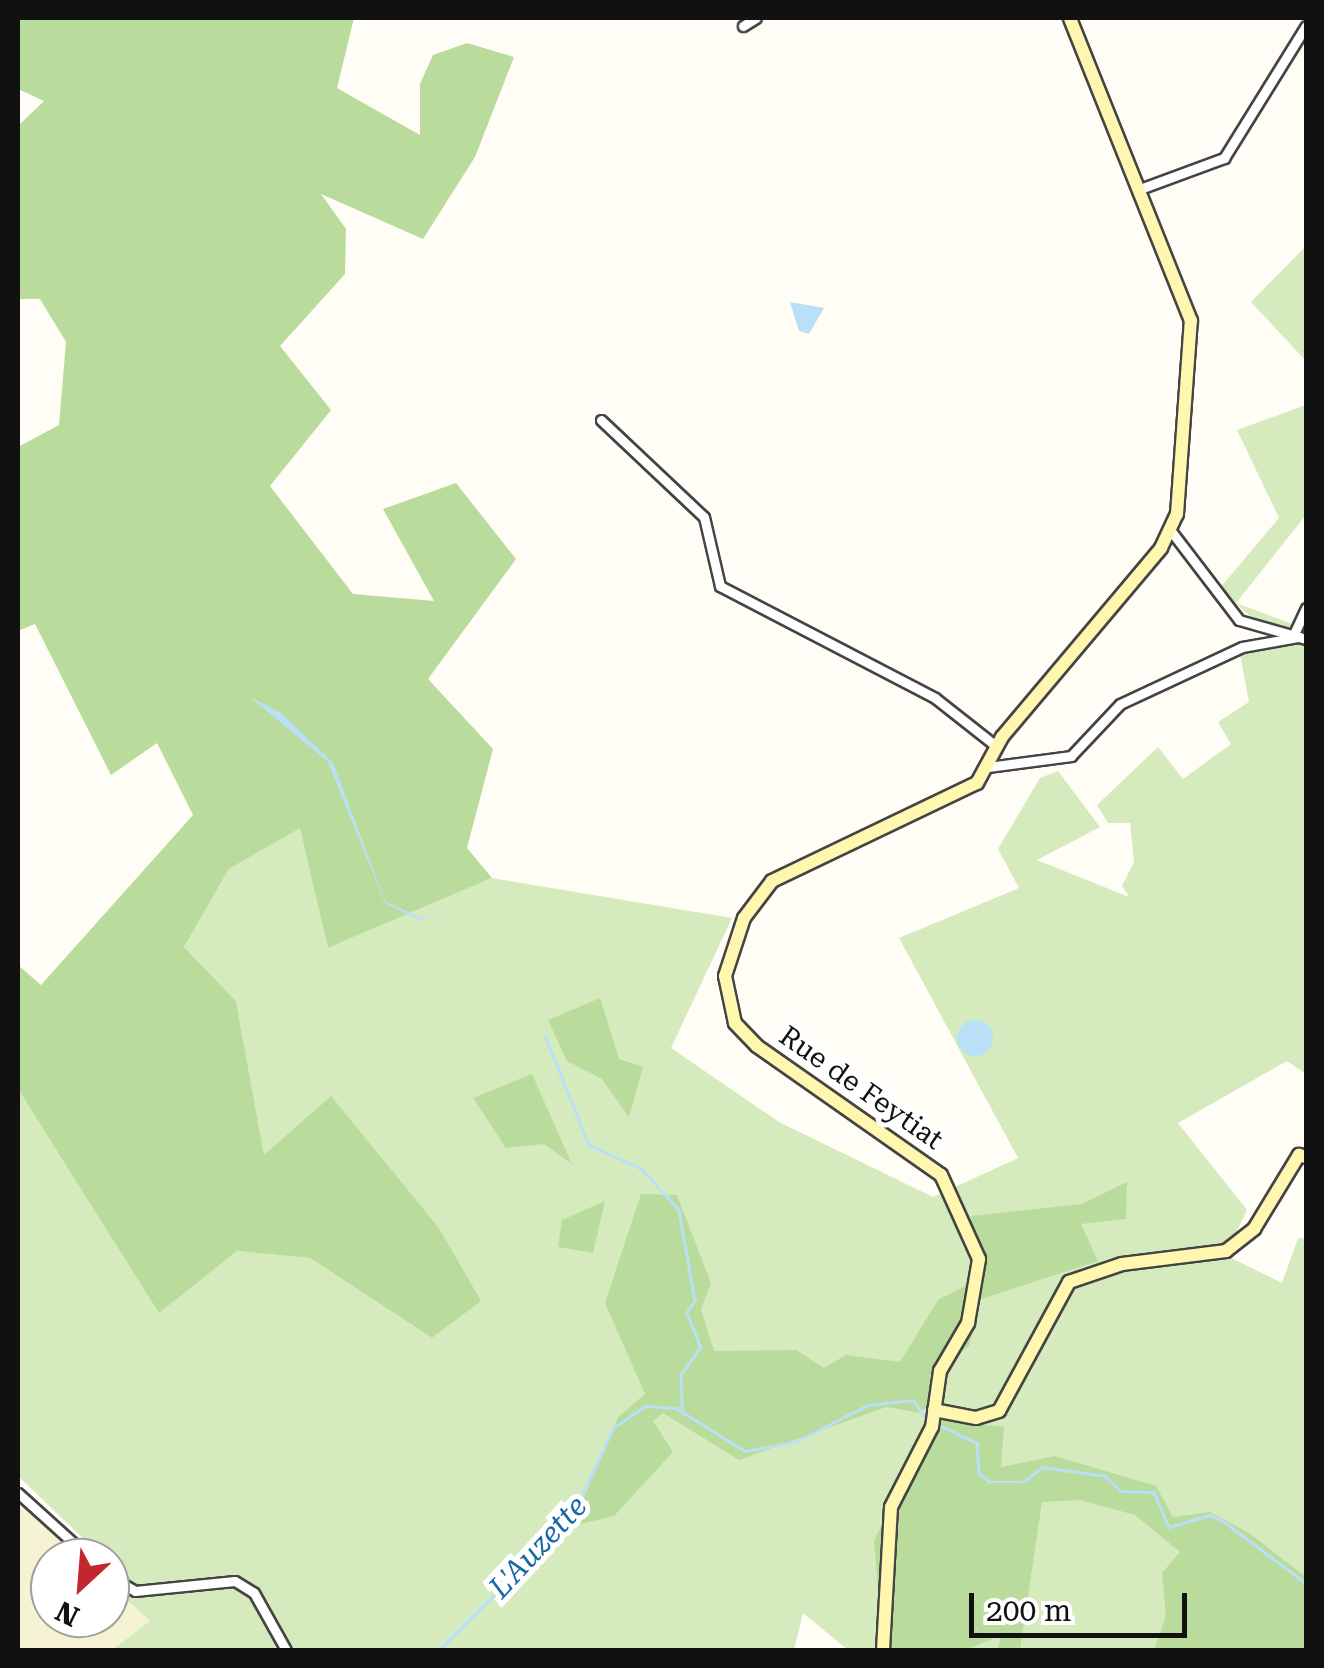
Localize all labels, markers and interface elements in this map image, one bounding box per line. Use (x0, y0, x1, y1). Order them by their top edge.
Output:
street label: Rue de Feytiat (773, 1019, 949, 1157)
water label: L'Auzette (482, 1488, 594, 1606)
north arrow (30, 1538, 130, 1638)
scale bar (974, 1573, 1192, 1635)
text: 200 m (986, 1593, 1071, 1628)
text: N (51, 1594, 84, 1633)

